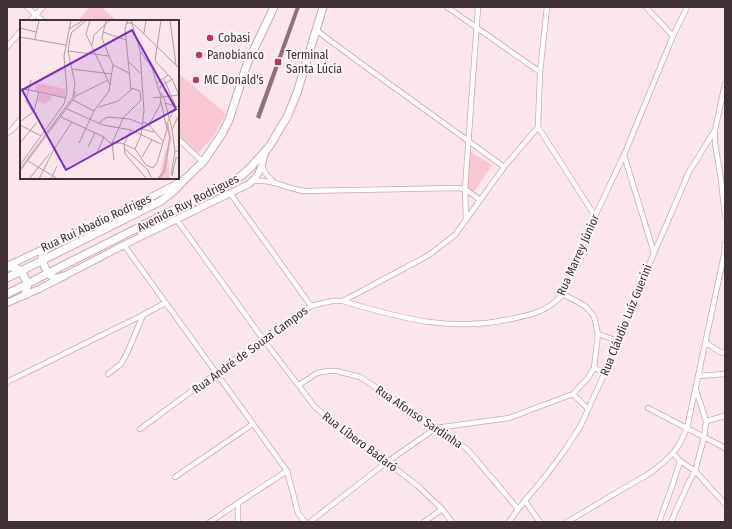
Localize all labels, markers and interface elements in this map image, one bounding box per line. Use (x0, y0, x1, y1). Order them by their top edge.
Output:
inset map (20, 20, 179, 179)
place label: Cobasi (218, 31, 250, 45)
marker: Cobasi (205, 33, 215, 43)
place label: Panobianco (207, 48, 264, 62)
place label: Terminal Santa Lúcia (286, 48, 342, 76)
marker: Panobianco (194, 50, 204, 60)
marker: Terminal Santa Lúcia (273, 57, 283, 67)
place label: MC Donald's (204, 73, 264, 87)
marker: MC Donald's (191, 75, 201, 85)
street label: Avenida Ruy Rodrigues (135, 171, 241, 235)
street label: Rua Rui Abadio Rodriges (39, 191, 153, 255)
street label: Rua Marrey Júnior (554, 211, 603, 298)
street label: Rua Cláudio Luíz Guerini (597, 262, 655, 378)
street label: Rua André de Souza Campos (190, 303, 310, 397)
street label: Rua Afonso Sardinha (373, 383, 465, 451)
street label: Rua Líbero Badaró (320, 409, 400, 475)

